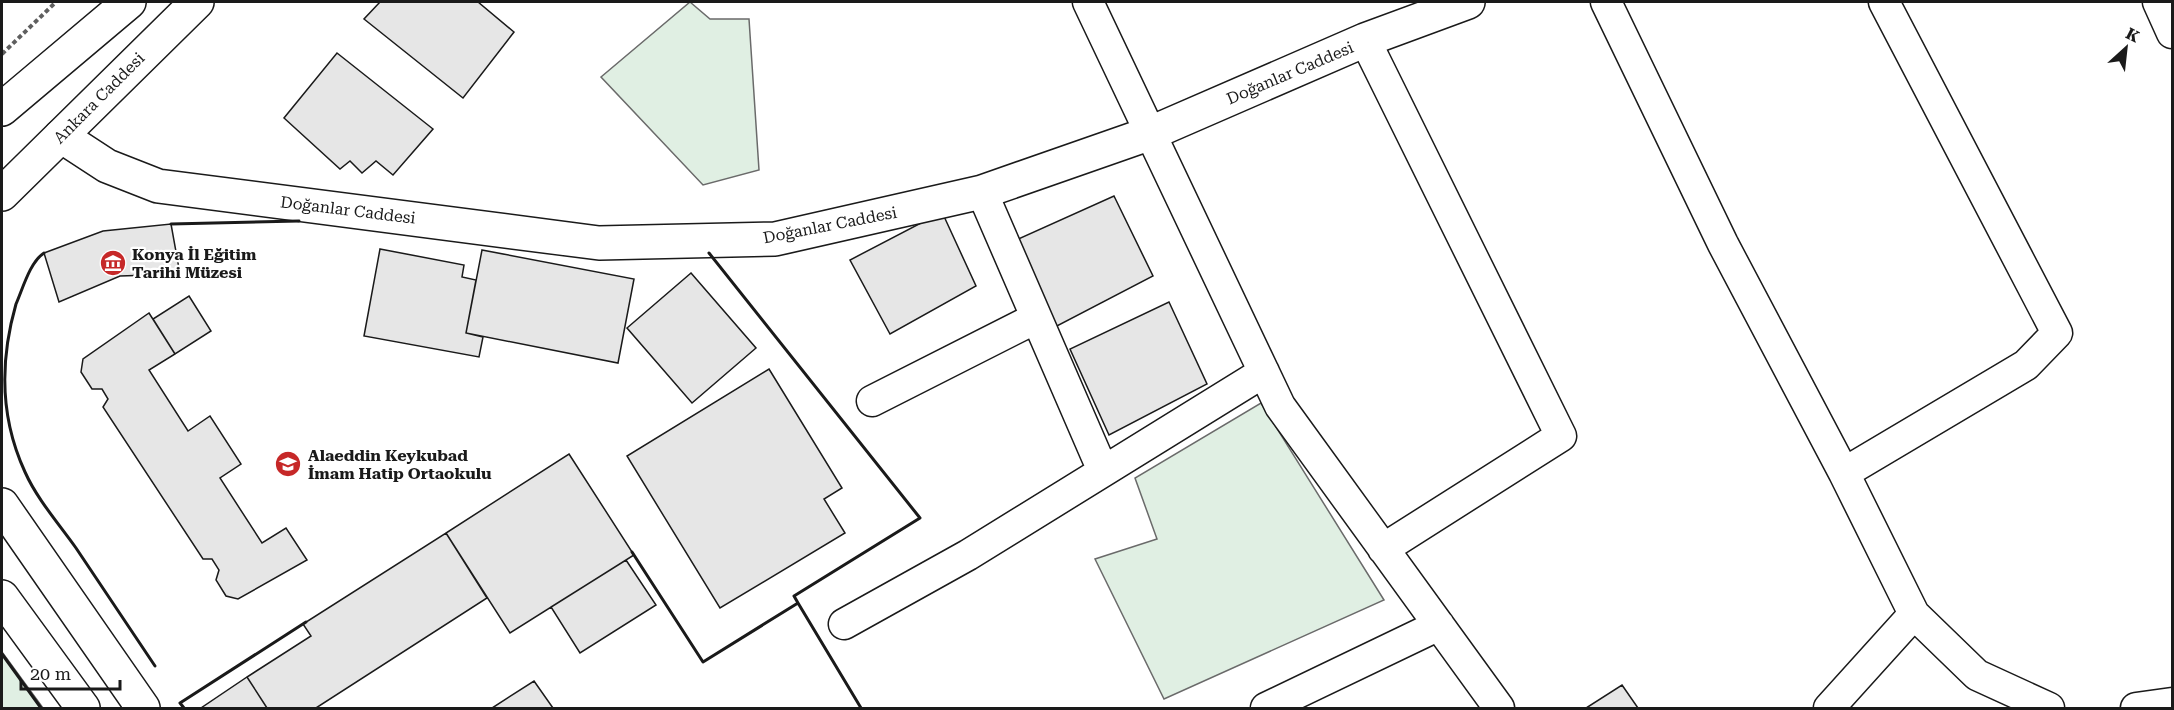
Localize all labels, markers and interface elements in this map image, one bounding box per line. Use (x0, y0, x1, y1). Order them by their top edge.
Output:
north arrow (2096, 18, 2156, 78)
text: K (2123, 24, 2143, 47)
street label: Doğanlar Caddesi (1224, 38, 1356, 108)
street label: Ankara Caddesi (50, 49, 148, 147)
street label: Doğanlar Caddesi (279, 192, 417, 228)
street label: Doğanlar Caddesi (761, 203, 899, 247)
place label: Konya İl Eğitim Tarihi Müzesi (132, 245, 257, 282)
museum icon: Konya İl Eğitim Tarihi Müzesi (98, 248, 128, 278)
place label: Alaeddin Keykubad İmam Hatip Ortaokulu (308, 446, 492, 483)
school or university icon: Alaeddin Keykubad İmam Hatip Ortaokulu (273, 449, 303, 479)
scale bar (21, 653, 120, 691)
text: 20 m (30, 663, 71, 684)

